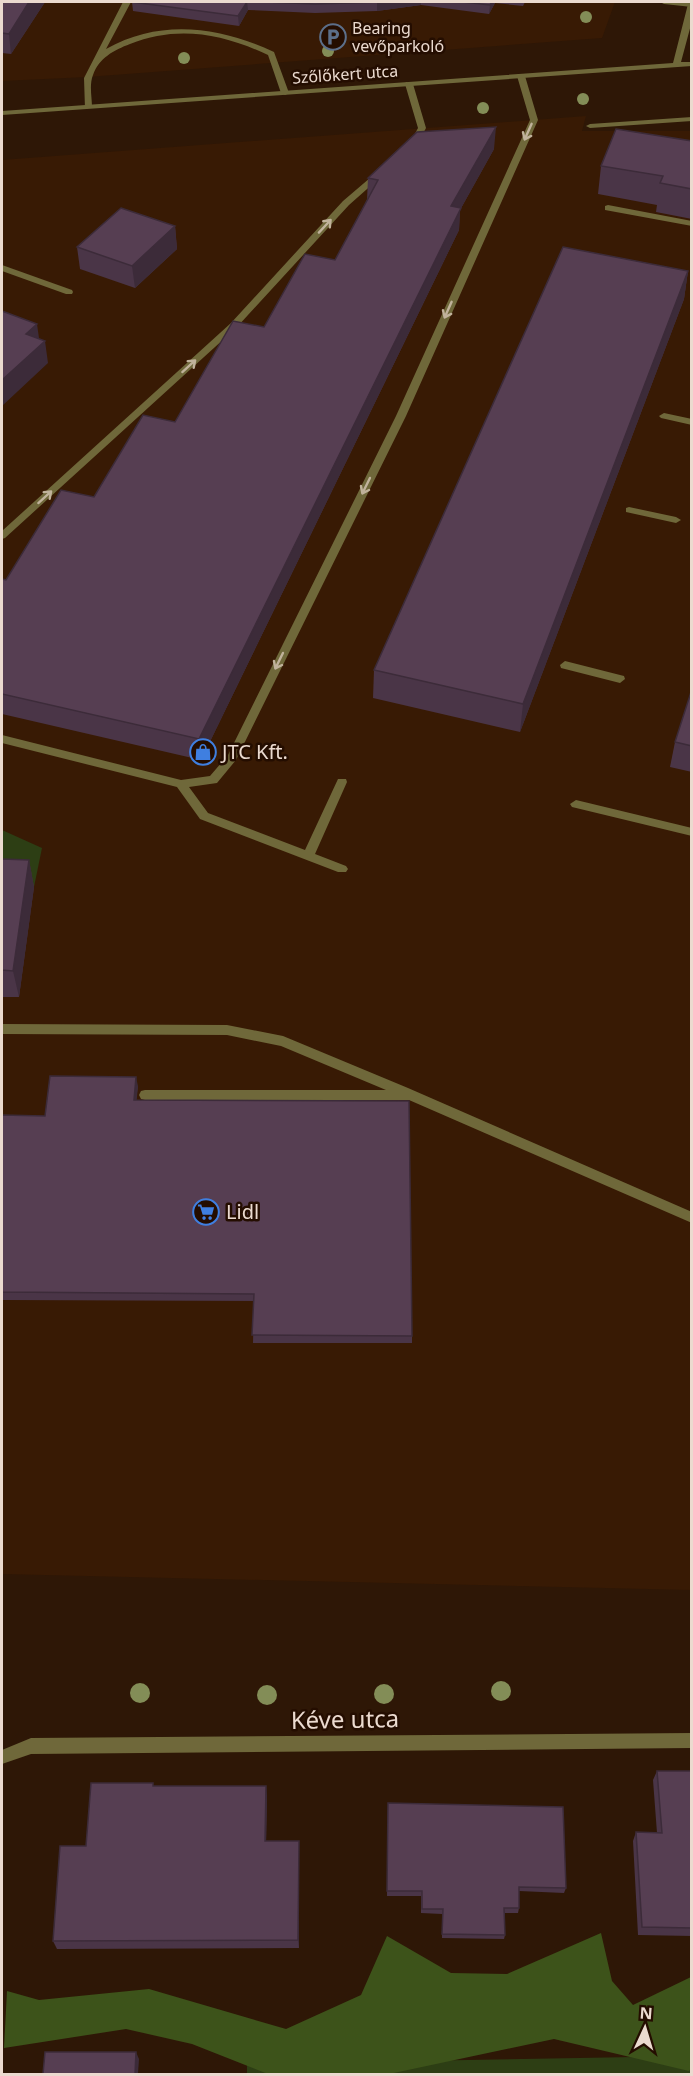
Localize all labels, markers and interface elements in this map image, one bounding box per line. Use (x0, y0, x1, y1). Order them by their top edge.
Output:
place label: Bearing vevőparkoló (352, 17, 444, 57)
parking icon: Bearing vevőparkoló (318, 22, 348, 52)
street label: Szőlőkert utca (291, 59, 399, 89)
one-way arrow (522, 122, 534, 140)
one-way arrow (318, 219, 332, 234)
one-way arrow (442, 300, 454, 318)
one-way arrow (182, 359, 197, 373)
one-way arrow (359, 477, 371, 495)
one-way arrow (37, 490, 52, 504)
one-way arrow (273, 652, 285, 670)
shop icon: JTC Kft. (188, 737, 218, 767)
place label: JTC Kft. (220, 738, 288, 765)
supermarket icon: Lidl (191, 1197, 221, 1227)
place label: Lidl (226, 1198, 259, 1225)
street label: Kéve utca (291, 1701, 399, 1736)
north arrow (615, 1998, 675, 2058)
text: N (639, 2002, 653, 2024)

